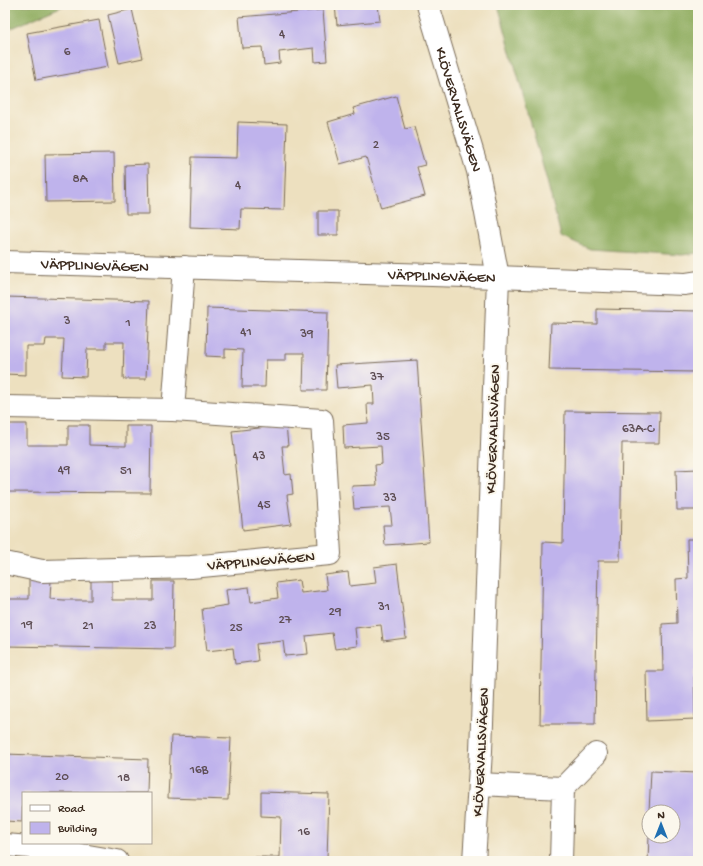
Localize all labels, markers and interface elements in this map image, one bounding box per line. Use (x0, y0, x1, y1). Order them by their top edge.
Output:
house number: 4 (279, 27, 285, 42)
house number: 6 (64, 45, 71, 60)
street label: KLÖVERVALLSVÄGEN (430, 45, 485, 175)
house number: 2 (373, 138, 380, 153)
house number: 8A (73, 172, 89, 187)
house number: 4 (235, 178, 241, 193)
street label: VÄPPLINGVÄGEN (40, 256, 149, 277)
street label: VÄPPLINGVÄGEN (387, 267, 496, 288)
house number: 3 (63, 314, 71, 329)
house number: 1 (124, 316, 131, 331)
house number: 41 (240, 325, 252, 340)
house number: 39 (299, 327, 314, 342)
street label: KLÖVERVALLSVÄGEN (483, 364, 505, 494)
house number: 37 (369, 370, 385, 385)
house number: 63A-C (622, 422, 655, 437)
house number: 35 (375, 430, 390, 445)
house number: 43 (253, 449, 266, 464)
house number: 49 (58, 463, 71, 478)
house number: 51 (120, 464, 132, 479)
house number: 33 (382, 491, 397, 506)
house number: 45 (258, 498, 271, 513)
street label: VÄPPLINGVÄGEN (206, 548, 316, 576)
house number: 31 (377, 600, 390, 615)
house number: 29 (329, 605, 342, 620)
house number: 27 (278, 613, 293, 628)
house number: 19 (20, 618, 33, 633)
house number: 21 (82, 619, 94, 634)
house number: 23 (143, 619, 157, 634)
house number: 25 (229, 621, 243, 636)
street label: KLÖVERVALLSVÄGEN (470, 687, 494, 817)
house number: 16B (189, 763, 209, 778)
house number: 20 (55, 770, 69, 785)
house number: 18 (117, 771, 130, 786)
legend (22, 792, 152, 844)
text: Road (58, 803, 85, 817)
north arrow (641, 804, 681, 844)
text: N (657, 810, 665, 822)
text: Building (57, 823, 97, 837)
house number: 16 (297, 825, 310, 840)

